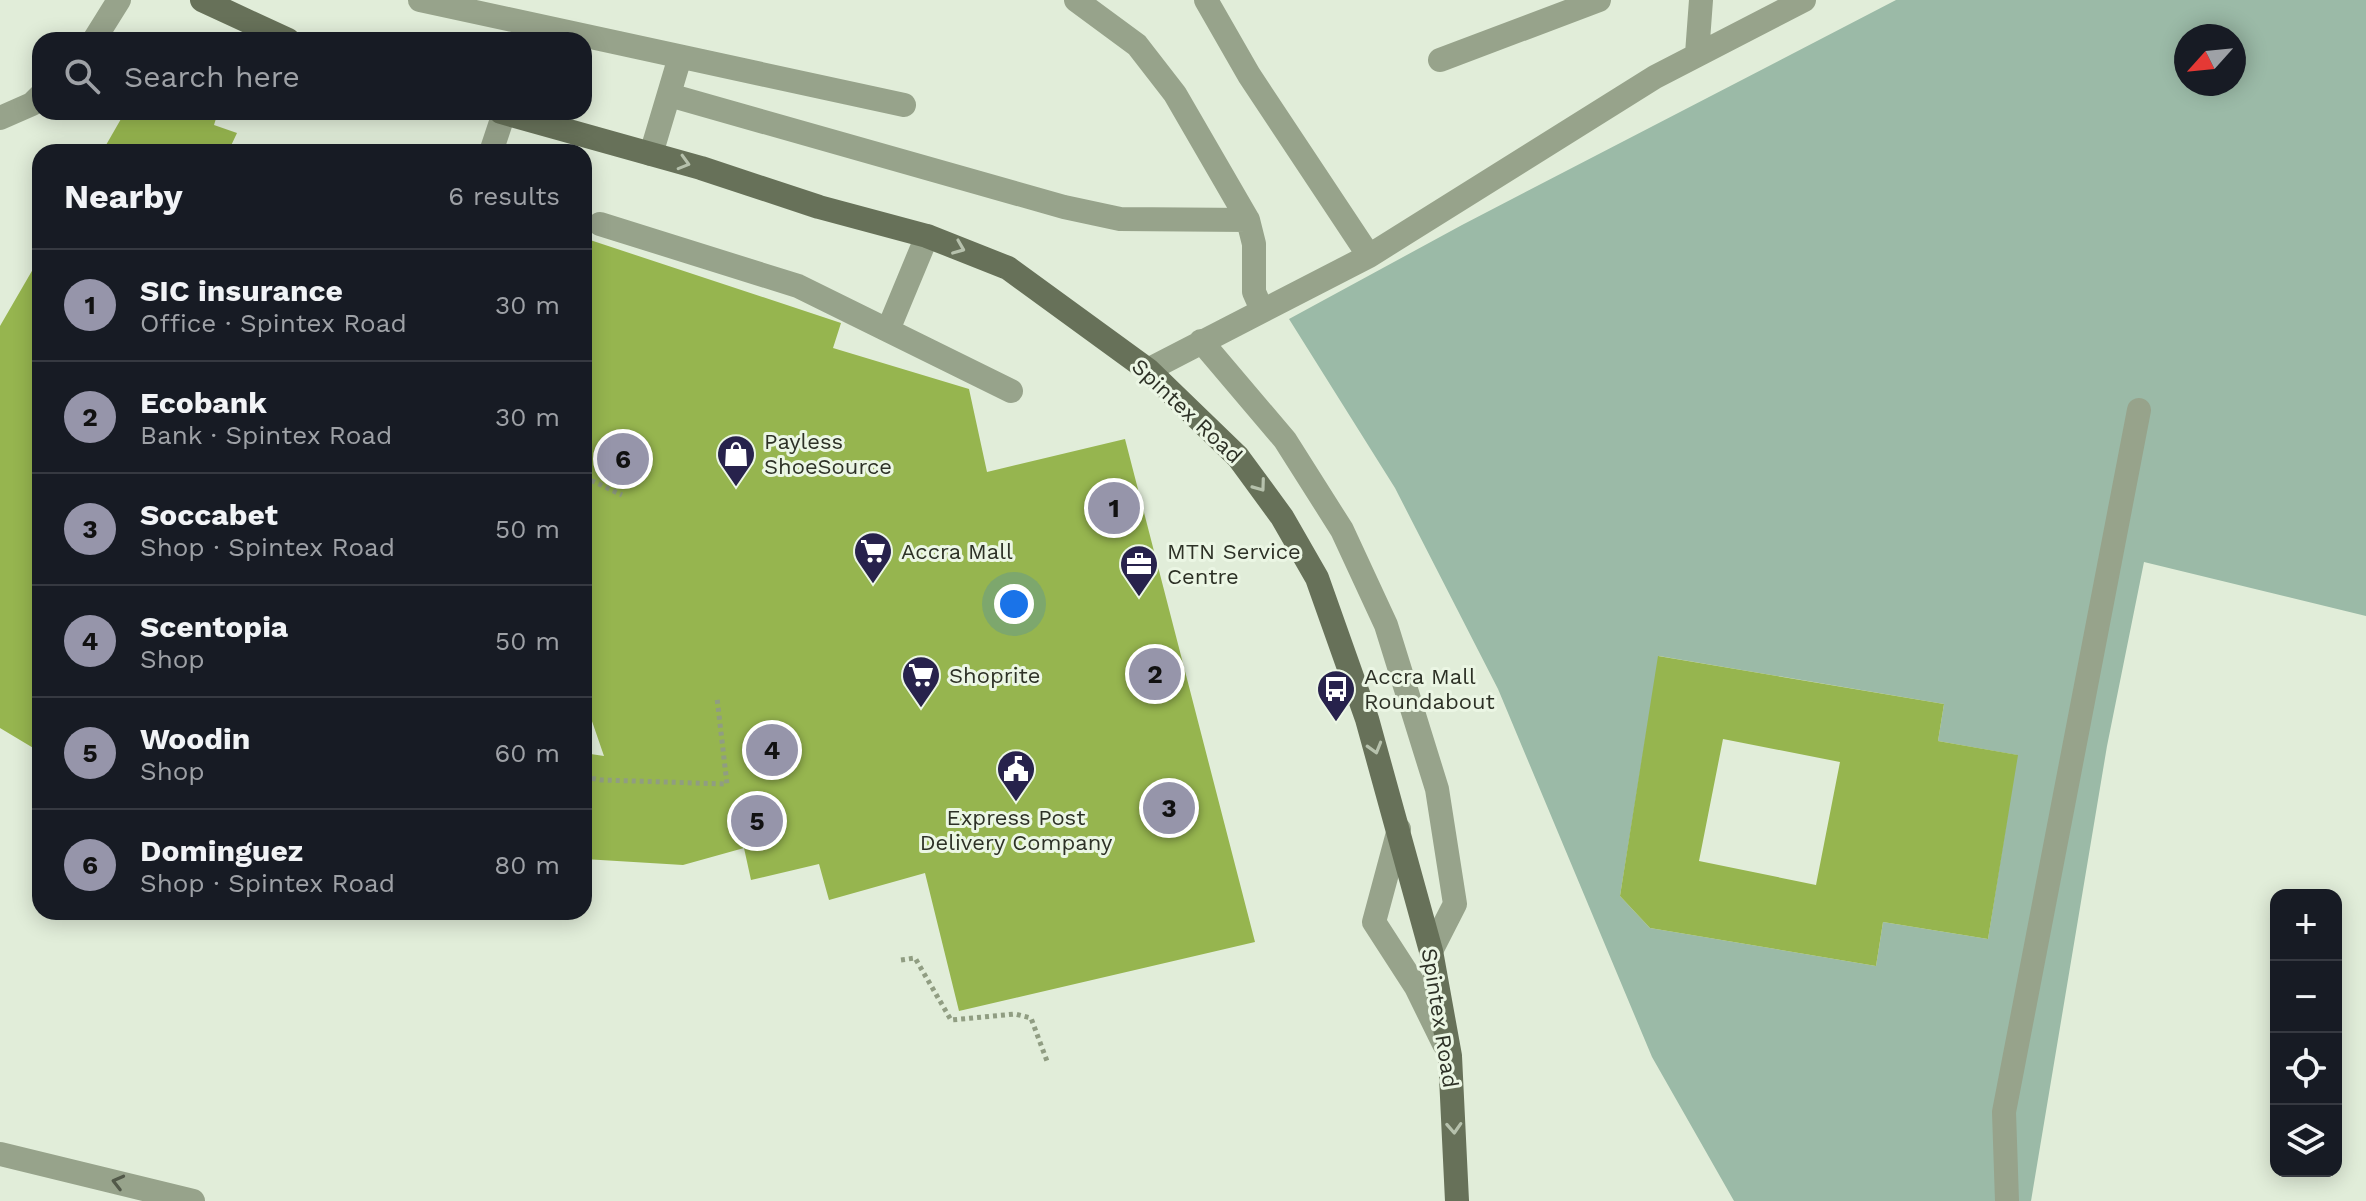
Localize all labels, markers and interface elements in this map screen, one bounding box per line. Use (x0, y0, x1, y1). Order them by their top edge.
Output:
north arrow (2174, 24, 2246, 96)
search box (32, 32, 592, 120)
icon: search (60, 54, 104, 98)
text: Search here (124, 59, 300, 94)
one-way arrow (677, 154, 691, 171)
text: Nearby (64, 176, 183, 216)
text: 6 results (448, 181, 560, 211)
one-way arrow (951, 239, 965, 255)
text: SIC insurance (140, 273, 343, 308)
text: 1 (84, 290, 96, 320)
text: 30 m (495, 290, 560, 320)
text: Office · Spintex Road (140, 308, 407, 338)
street label: Spintex Road (1127, 354, 1247, 468)
text: Ecobank (140, 385, 267, 420)
text: 2 (82, 402, 98, 432)
text: 30 m (495, 402, 560, 432)
text: Bank · Spintex Road (140, 420, 392, 450)
pin: 6 (597, 429, 649, 489)
place label: Payless ShoeSource (764, 429, 892, 479)
shop icon: Payless ShoeSource (715, 433, 757, 488)
one-way arrow (1250, 477, 1264, 492)
pin: 1 (1088, 478, 1140, 538)
text: Soccabet (140, 497, 278, 532)
text: 3 (82, 514, 98, 544)
text: 50 m (495, 514, 560, 544)
supermarket icon: Accra Mall (852, 530, 894, 585)
text: Shop · Spintex Road (140, 532, 395, 562)
place label: Accra Mall (901, 539, 1013, 564)
place label: MTN Service Centre (1167, 539, 1301, 589)
office icon: MTN Service Centre (1118, 543, 1160, 598)
your location (994, 584, 1034, 624)
text: Scentopia (140, 609, 288, 644)
text: 4 (82, 626, 98, 656)
text: 50 m (495, 626, 560, 656)
text: Shop (140, 644, 205, 674)
pin: 2 (1129, 644, 1181, 704)
supermarket icon: Shoprite (900, 654, 942, 709)
place label: Shoprite (949, 663, 1040, 688)
place label: Accra Mall Roundabout (1364, 664, 1495, 714)
bus stop icon: Accra Mall Roundabout (1315, 668, 1357, 723)
pin: 4 (746, 720, 798, 780)
text: Woodin (140, 721, 250, 756)
text: 5 (82, 738, 98, 768)
text: 60 m (494, 738, 560, 768)
one-way arrow (1366, 740, 1382, 754)
public building icon: Express Post Delivery Company (995, 748, 1037, 803)
text: Shop (140, 756, 205, 786)
pin: 3 (1143, 778, 1195, 838)
pin: 5 (731, 791, 783, 851)
place label: Express Post Delivery Company (920, 805, 1113, 855)
text: Dominguez (140, 833, 303, 868)
text: 6 (82, 850, 98, 880)
text: 80 m (494, 850, 560, 880)
text: Shop · Spintex Road (140, 868, 395, 898)
map controls (2270, 889, 2342, 1177)
button: + (2270, 889, 2342, 961)
street label: Spintex Road (1417, 946, 1463, 1090)
button: − (2270, 961, 2342, 1033)
button: locate (2270, 1033, 2342, 1105)
button: layers (2270, 1105, 2342, 1177)
one-way arrow (1445, 1122, 1462, 1135)
one-way arrow (111, 1174, 125, 1191)

